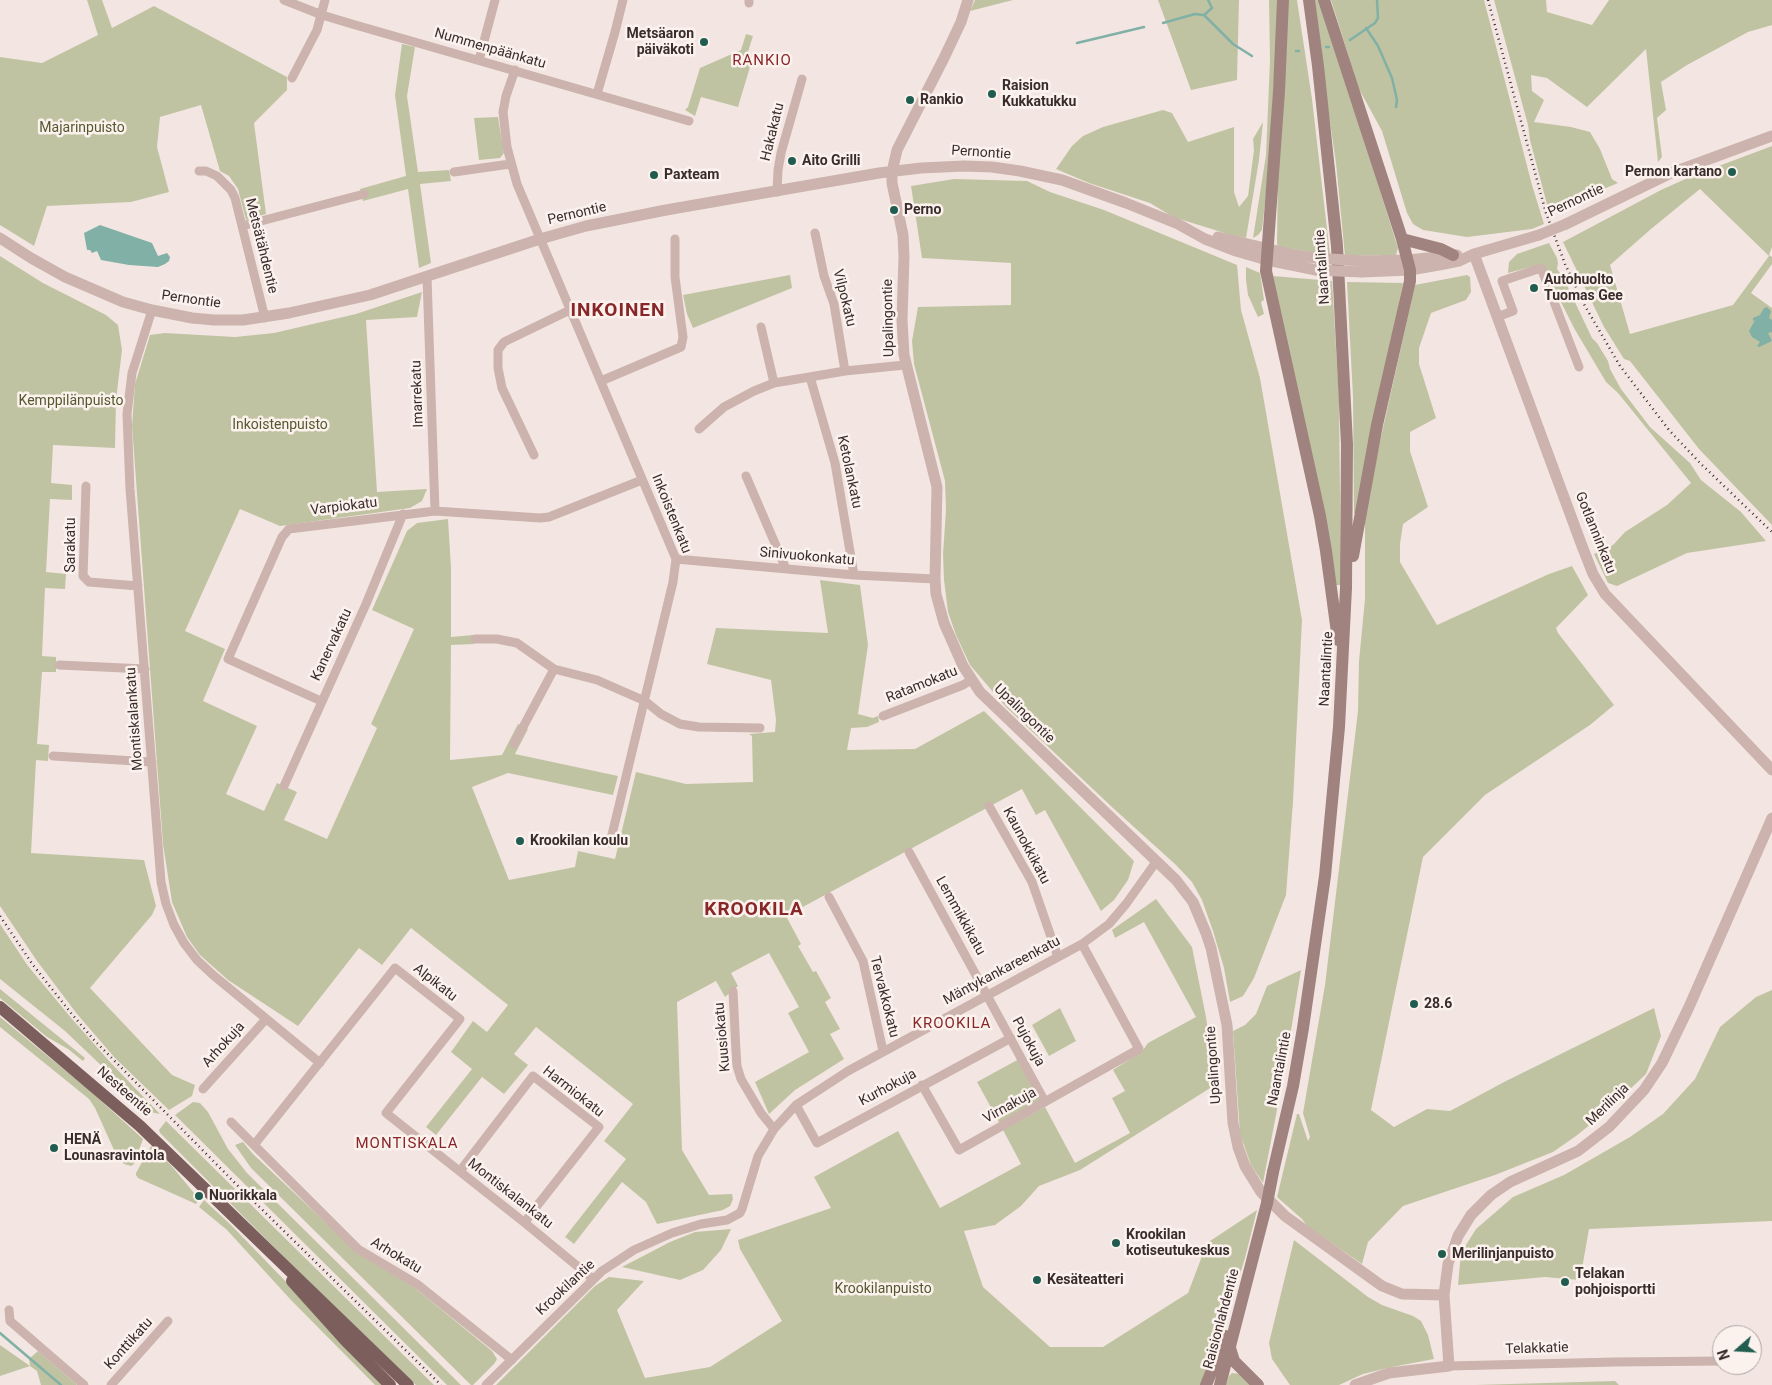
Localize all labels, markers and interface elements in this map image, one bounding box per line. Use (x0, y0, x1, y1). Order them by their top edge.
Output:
street label: Nummenpäänkatu (432, 25, 548, 73)
place label: Metsäaron päiväkoti (627, 26, 694, 58)
marker: Metsäaron päiväkoti (698, 36, 710, 48)
district label: RANKIO (731, 52, 793, 70)
place label: Raision Kukkatukku (1002, 78, 1076, 110)
marker: Raision Kukkatukku (986, 88, 998, 100)
place label: Rankio (920, 92, 963, 108)
marker: Rankio (904, 94, 916, 106)
street label: Hakakatu (758, 101, 788, 163)
park label: Majarinpuisto (39, 120, 125, 136)
street label: Pernontie (951, 143, 1011, 163)
place label: Aito Grilli (802, 153, 861, 169)
marker: Aito Grilli (786, 155, 798, 167)
place label: Pernon kartano (1625, 164, 1722, 180)
marker: Pernon kartano (1726, 166, 1738, 178)
place label: Paxteam (664, 167, 719, 183)
marker: Paxteam (648, 169, 660, 181)
street label: Pernontie (1545, 181, 1607, 221)
street label: Metsätähdentie (241, 197, 281, 295)
street label: Pernontie (546, 199, 608, 229)
place label: Perno (904, 202, 941, 218)
marker: Perno (888, 204, 900, 216)
street label: Naantalintie (1312, 229, 1334, 305)
street label: Vilpokatu (829, 268, 859, 328)
place label: Autohuolto Tuomas Gee (1544, 272, 1623, 304)
street label: Upalingontie (880, 279, 898, 357)
marker: Autohuolto Tuomas Gee (1528, 282, 1540, 294)
street label: Pernontie (160, 288, 222, 312)
district label: INKOINEN (570, 300, 666, 322)
street label: Imarrekatu (408, 360, 428, 428)
park label: Kemppilänpuisto (19, 393, 123, 409)
park label: Inkoistenpuisto (232, 417, 328, 433)
street label: Ketolankatu (833, 434, 865, 510)
street label: Inkoistenkatu (647, 472, 695, 556)
street label: Gotlanninkatu (1571, 490, 1619, 576)
street label: Varpiokatu (310, 495, 378, 519)
street label: Sarakatu (63, 517, 79, 573)
street label: Sinivuokonkatu (759, 544, 855, 570)
street label: Kanervakatu (308, 606, 356, 684)
street label: Naantalintie (1317, 631, 1337, 707)
street label: Ratamokatu (884, 663, 960, 707)
street label: Montiskalankatu (123, 667, 147, 771)
street label: Upalingontie (990, 681, 1058, 747)
street label: Kaunokkikatu (999, 805, 1053, 887)
place label: Krookilan koulu (530, 833, 628, 849)
marker: Krookilan koulu (514, 835, 526, 847)
street label: Lemmikkikatu (931, 874, 989, 958)
district label: KROOKILA (703, 899, 805, 921)
street label: Mäntykankareenkatu (941, 933, 1063, 1009)
street label: Tervakkokatu (866, 954, 902, 1040)
street label: Alpikatu (410, 961, 460, 1005)
place label: 28.6 (1424, 996, 1452, 1012)
marker: 28.6 (1408, 998, 1420, 1010)
street label: Kuusiokatu (712, 1002, 734, 1072)
street label: Pujokuja (1008, 1014, 1048, 1070)
district label: KROOKILA (912, 1015, 992, 1033)
street label: Arhokuja (199, 1019, 249, 1071)
street label: Upalingontie (1203, 1025, 1225, 1105)
street label: Naantalintie (1265, 1031, 1295, 1107)
street label: Harmiokatu (539, 1063, 607, 1121)
street label: Nesteentie (93, 1064, 155, 1120)
street label: Kurhokuja (856, 1066, 920, 1110)
street label: Merilinja (1583, 1080, 1633, 1130)
street label: Virnakuja (980, 1085, 1040, 1127)
place label: HENÄ Lounasravintola (64, 1132, 164, 1164)
district label: MONTISKALA (354, 1135, 460, 1153)
marker: HENÄ Lounasravintola (48, 1142, 60, 1154)
street label: Montiskalankatu (464, 1155, 556, 1233)
place label: Nuorikkala (209, 1188, 277, 1204)
marker: Nuorikkala (193, 1190, 205, 1202)
place label: Krookilan kotiseutukeskus (1126, 1227, 1230, 1260)
street label: Arhokatu (367, 1234, 425, 1278)
marker: Krookilan kotiseutukeskus (1110, 1237, 1122, 1249)
place label: Merilinjanpuisto (1452, 1246, 1554, 1262)
marker: Merilinjanpuisto (1436, 1248, 1448, 1260)
street label: Krookilantie (533, 1257, 599, 1319)
place label: Telakan pohjoisportti (1575, 1266, 1655, 1298)
street label: Raisionlahdentie (1201, 1267, 1243, 1371)
place label: Kesäteatteri (1047, 1272, 1124, 1288)
marker: Kesäteatteri (1031, 1274, 1043, 1286)
marker: Telakan pohjoisportti (1559, 1276, 1571, 1288)
park label: Krookilanpuisto (834, 1281, 932, 1297)
street label: Konttikatu (101, 1315, 157, 1373)
north arrow (1712, 1325, 1762, 1375)
street label: Telakkatie (1505, 1339, 1569, 1359)
text: N (1715, 1347, 1733, 1362)

